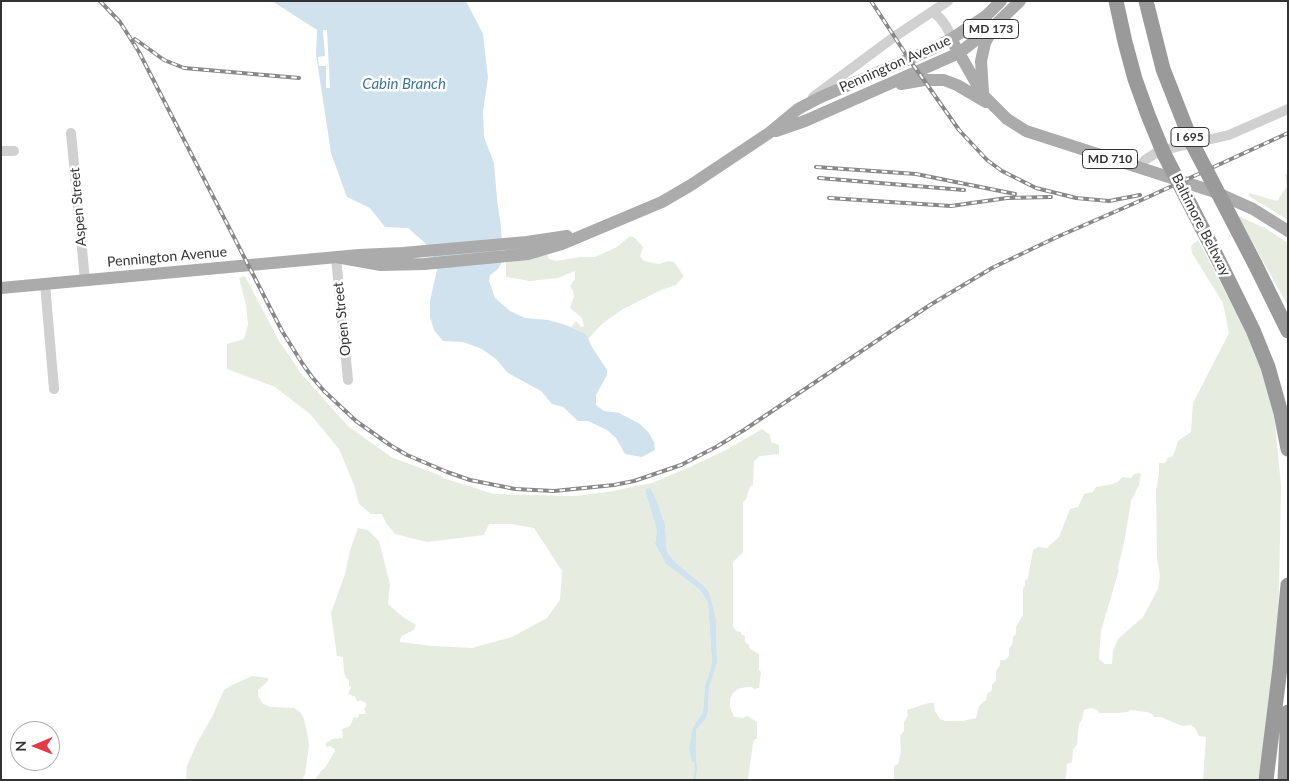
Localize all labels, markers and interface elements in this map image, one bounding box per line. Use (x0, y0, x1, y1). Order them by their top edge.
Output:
road number: MD 173 (964, 20, 1018, 38)
street label: Pennington Avenue (837, 32, 953, 96)
water label: Cabin Branch (362, 75, 446, 93)
road number: I 695 (1171, 128, 1209, 146)
road number: MD 710 (1082, 150, 1138, 168)
street label: Aspen Street (66, 167, 90, 247)
street label: Baltimore Beltway (1168, 171, 1234, 279)
street label: Pennington Avenue (106, 243, 228, 271)
street label: Open Street (330, 281, 354, 357)
north arrow (10, 721, 60, 771)
text: N (12, 741, 29, 752)

